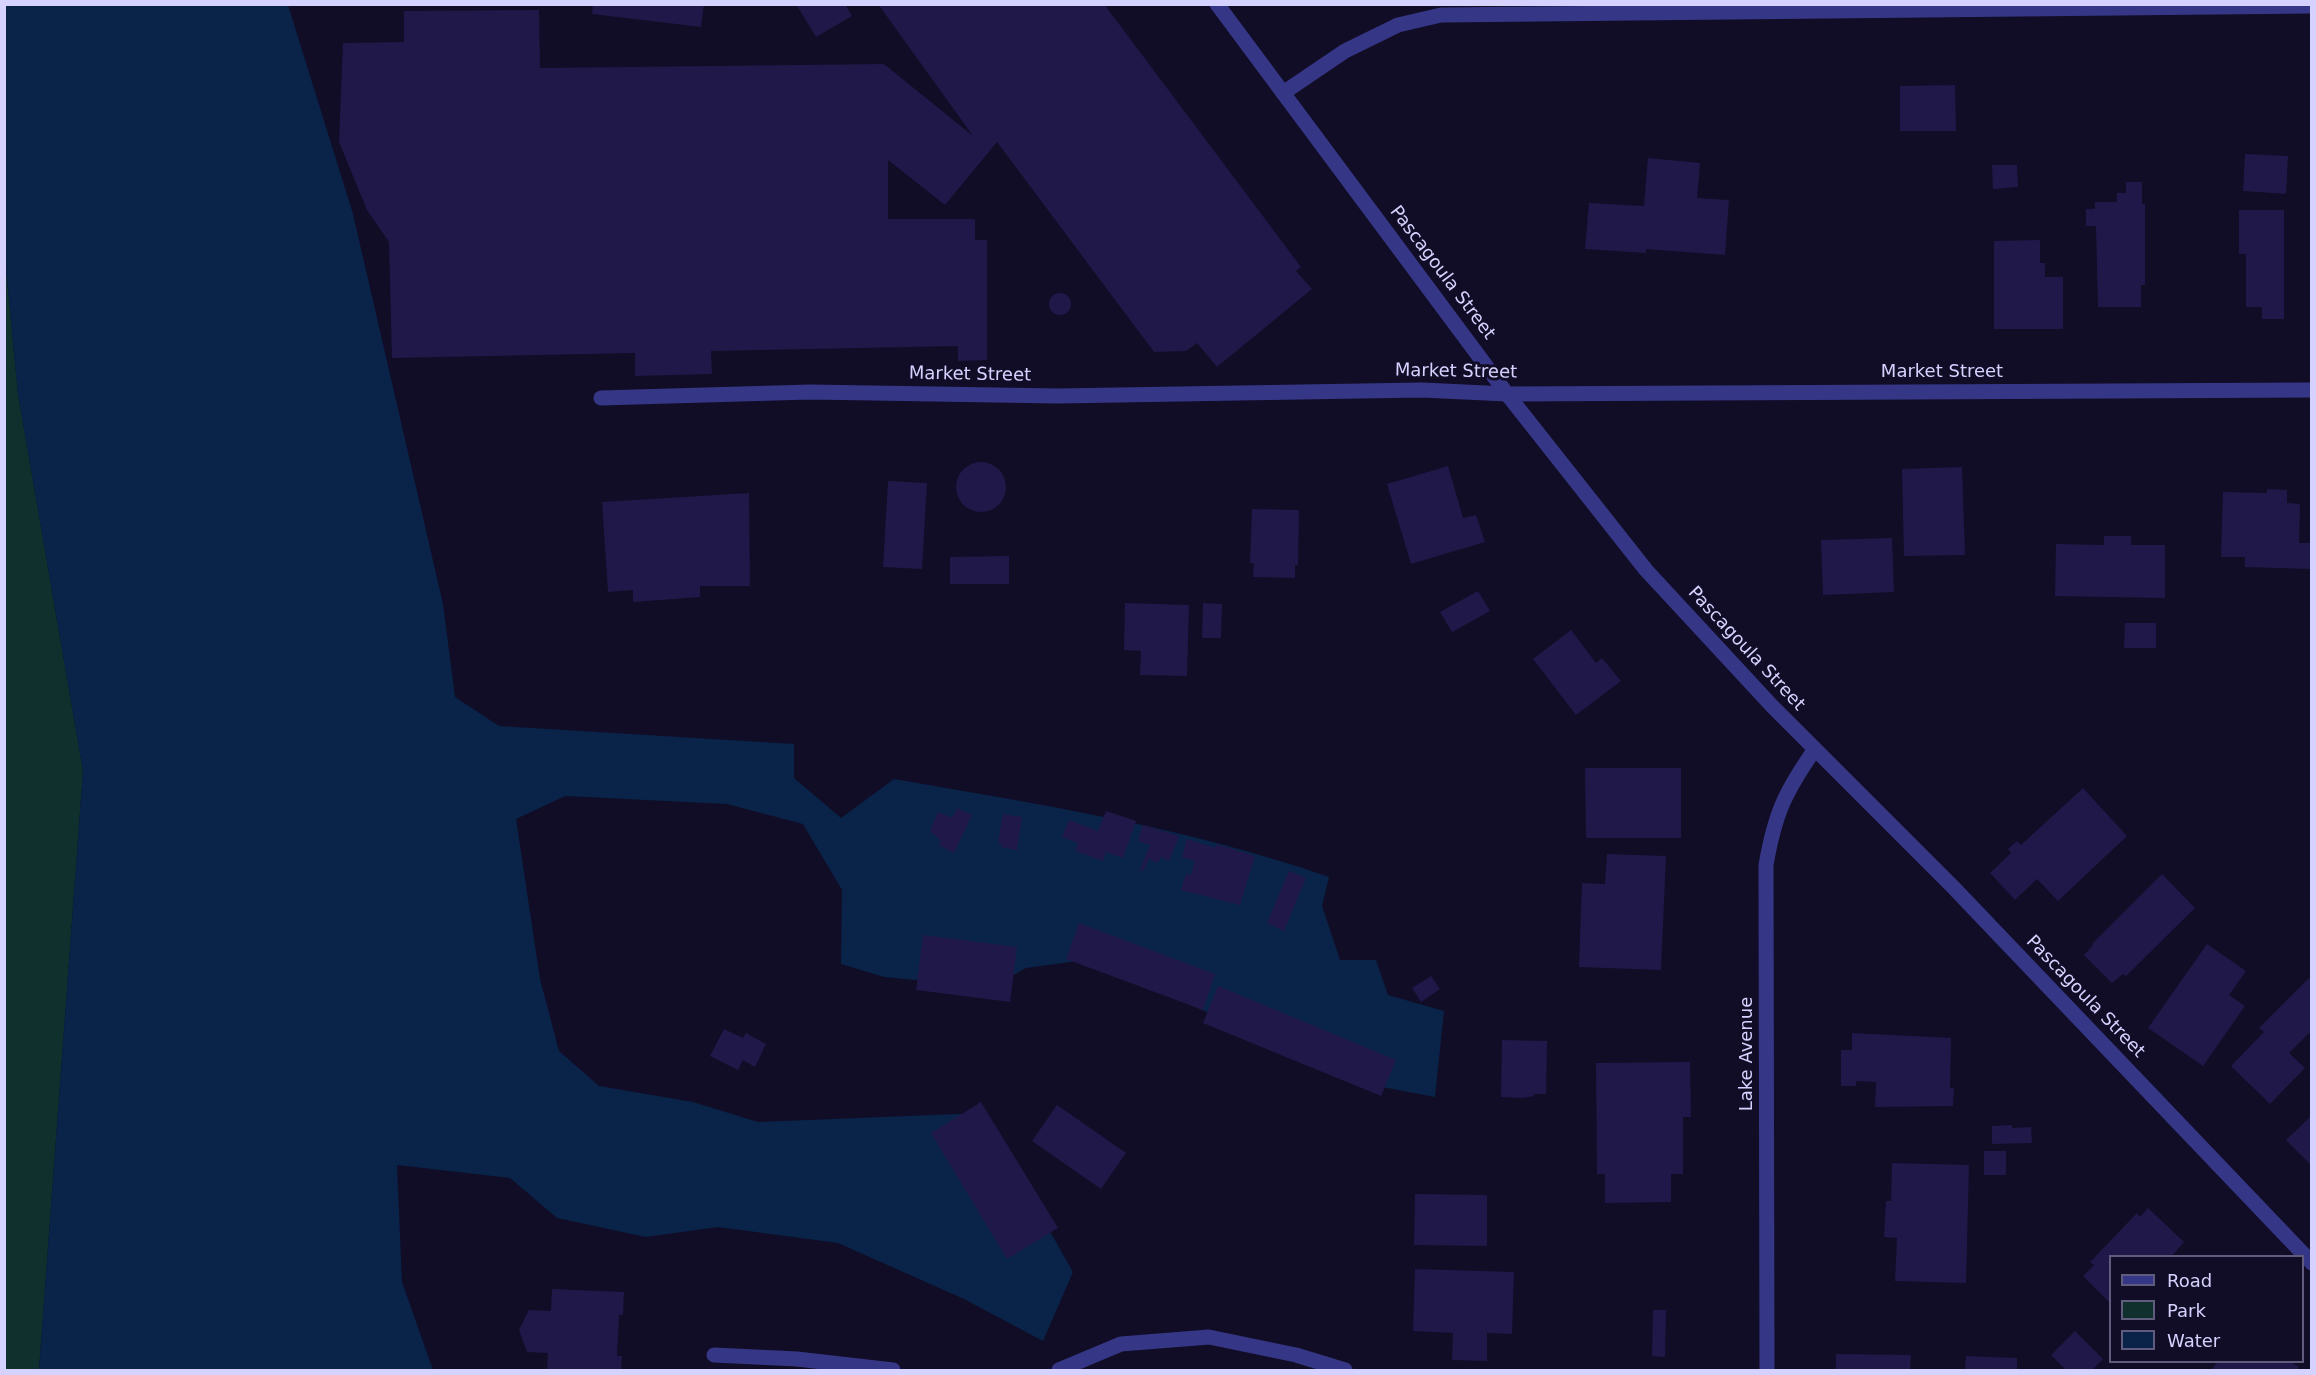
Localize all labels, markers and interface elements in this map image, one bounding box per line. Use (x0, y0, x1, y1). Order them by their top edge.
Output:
street label: Pascagoula Street (1385, 202, 1499, 344)
street label: Market Street (1395, 360, 1517, 384)
street label: Market Street (1881, 361, 2003, 383)
street label: Market Street (909, 363, 1031, 387)
street label: Pascagoula Street (1683, 583, 1809, 715)
street label: Pascagoula Street (2021, 931, 2149, 1063)
street label: Lake Avenue (1736, 997, 1758, 1111)
legend (2109, 1255, 2304, 1363)
text: Road (2167, 1270, 2212, 1291)
text: Park (2167, 1300, 2206, 1321)
text: Water (2167, 1330, 2220, 1351)

